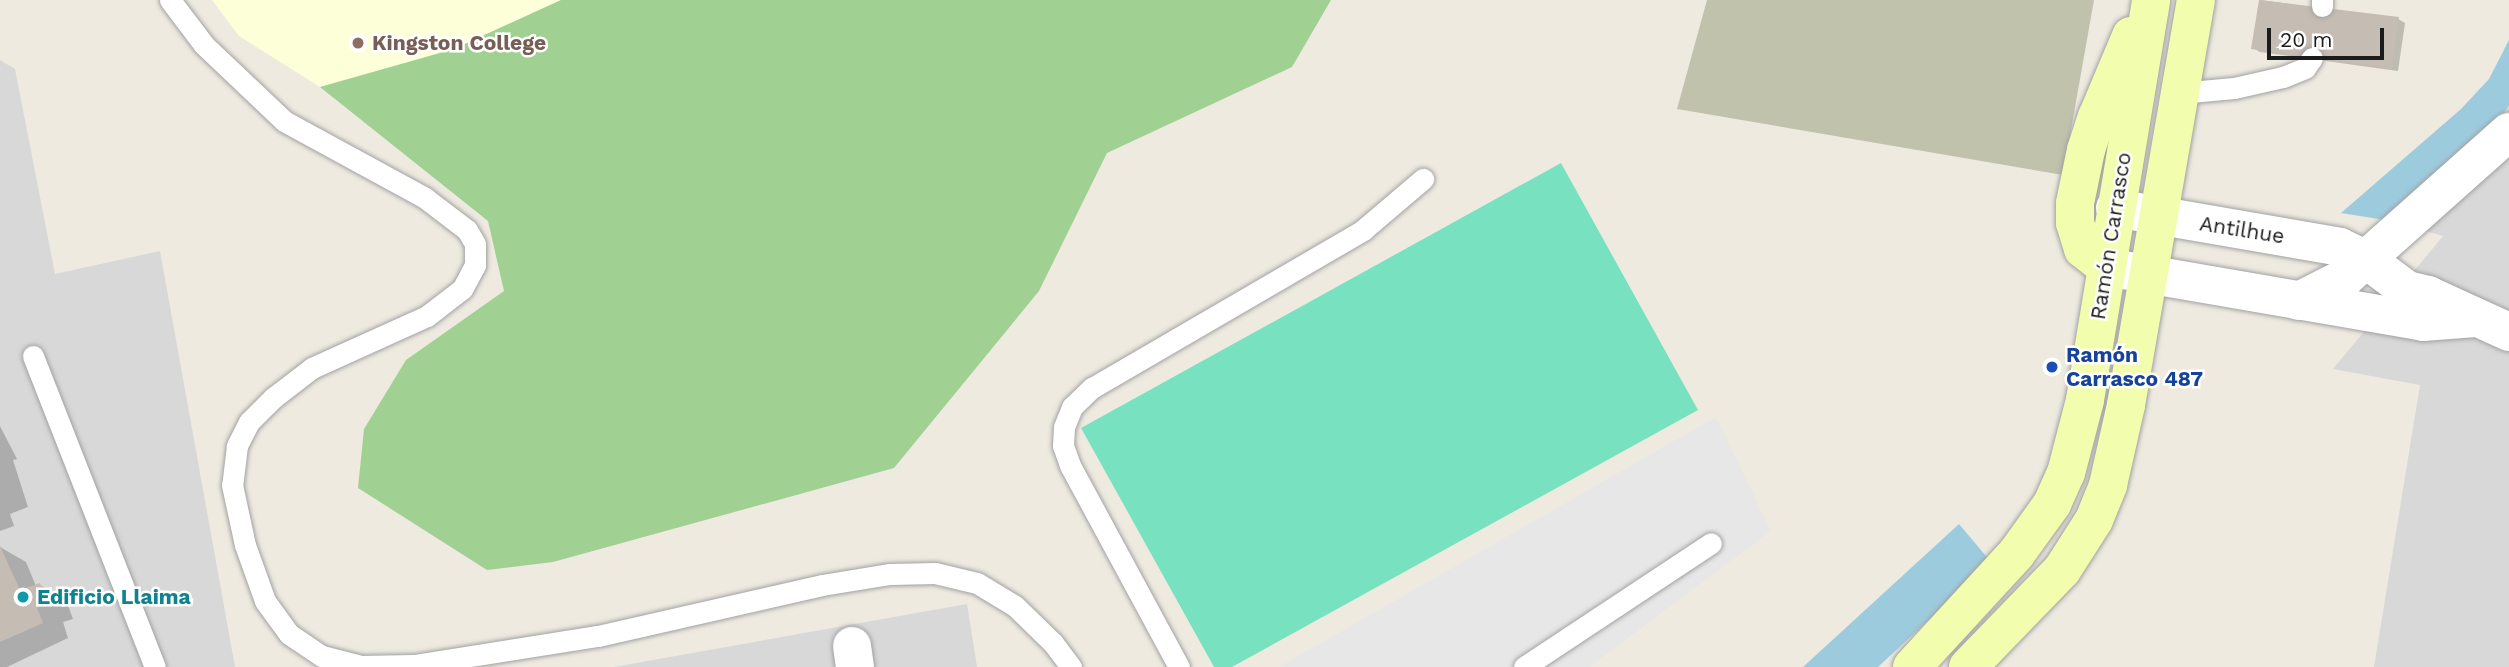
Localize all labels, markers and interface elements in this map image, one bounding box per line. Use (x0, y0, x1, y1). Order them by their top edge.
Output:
scale bar (2271, 14, 2388, 58)
text: 20 m (2280, 27, 2332, 52)
place label: Kingston College (372, 30, 546, 56)
marker: Kingston College (350, 35, 366, 51)
street label: Ramón Carrasco (2085, 151, 2137, 321)
street label: Antilhue (2198, 211, 2286, 249)
place label: Ramón Carrasco 487 (2066, 342, 2203, 392)
marker: Ramón Carrasco 487 (2044, 359, 2060, 375)
place label: Edificio Llaima (37, 584, 191, 610)
marker: Edificio Llaima (15, 589, 31, 605)

